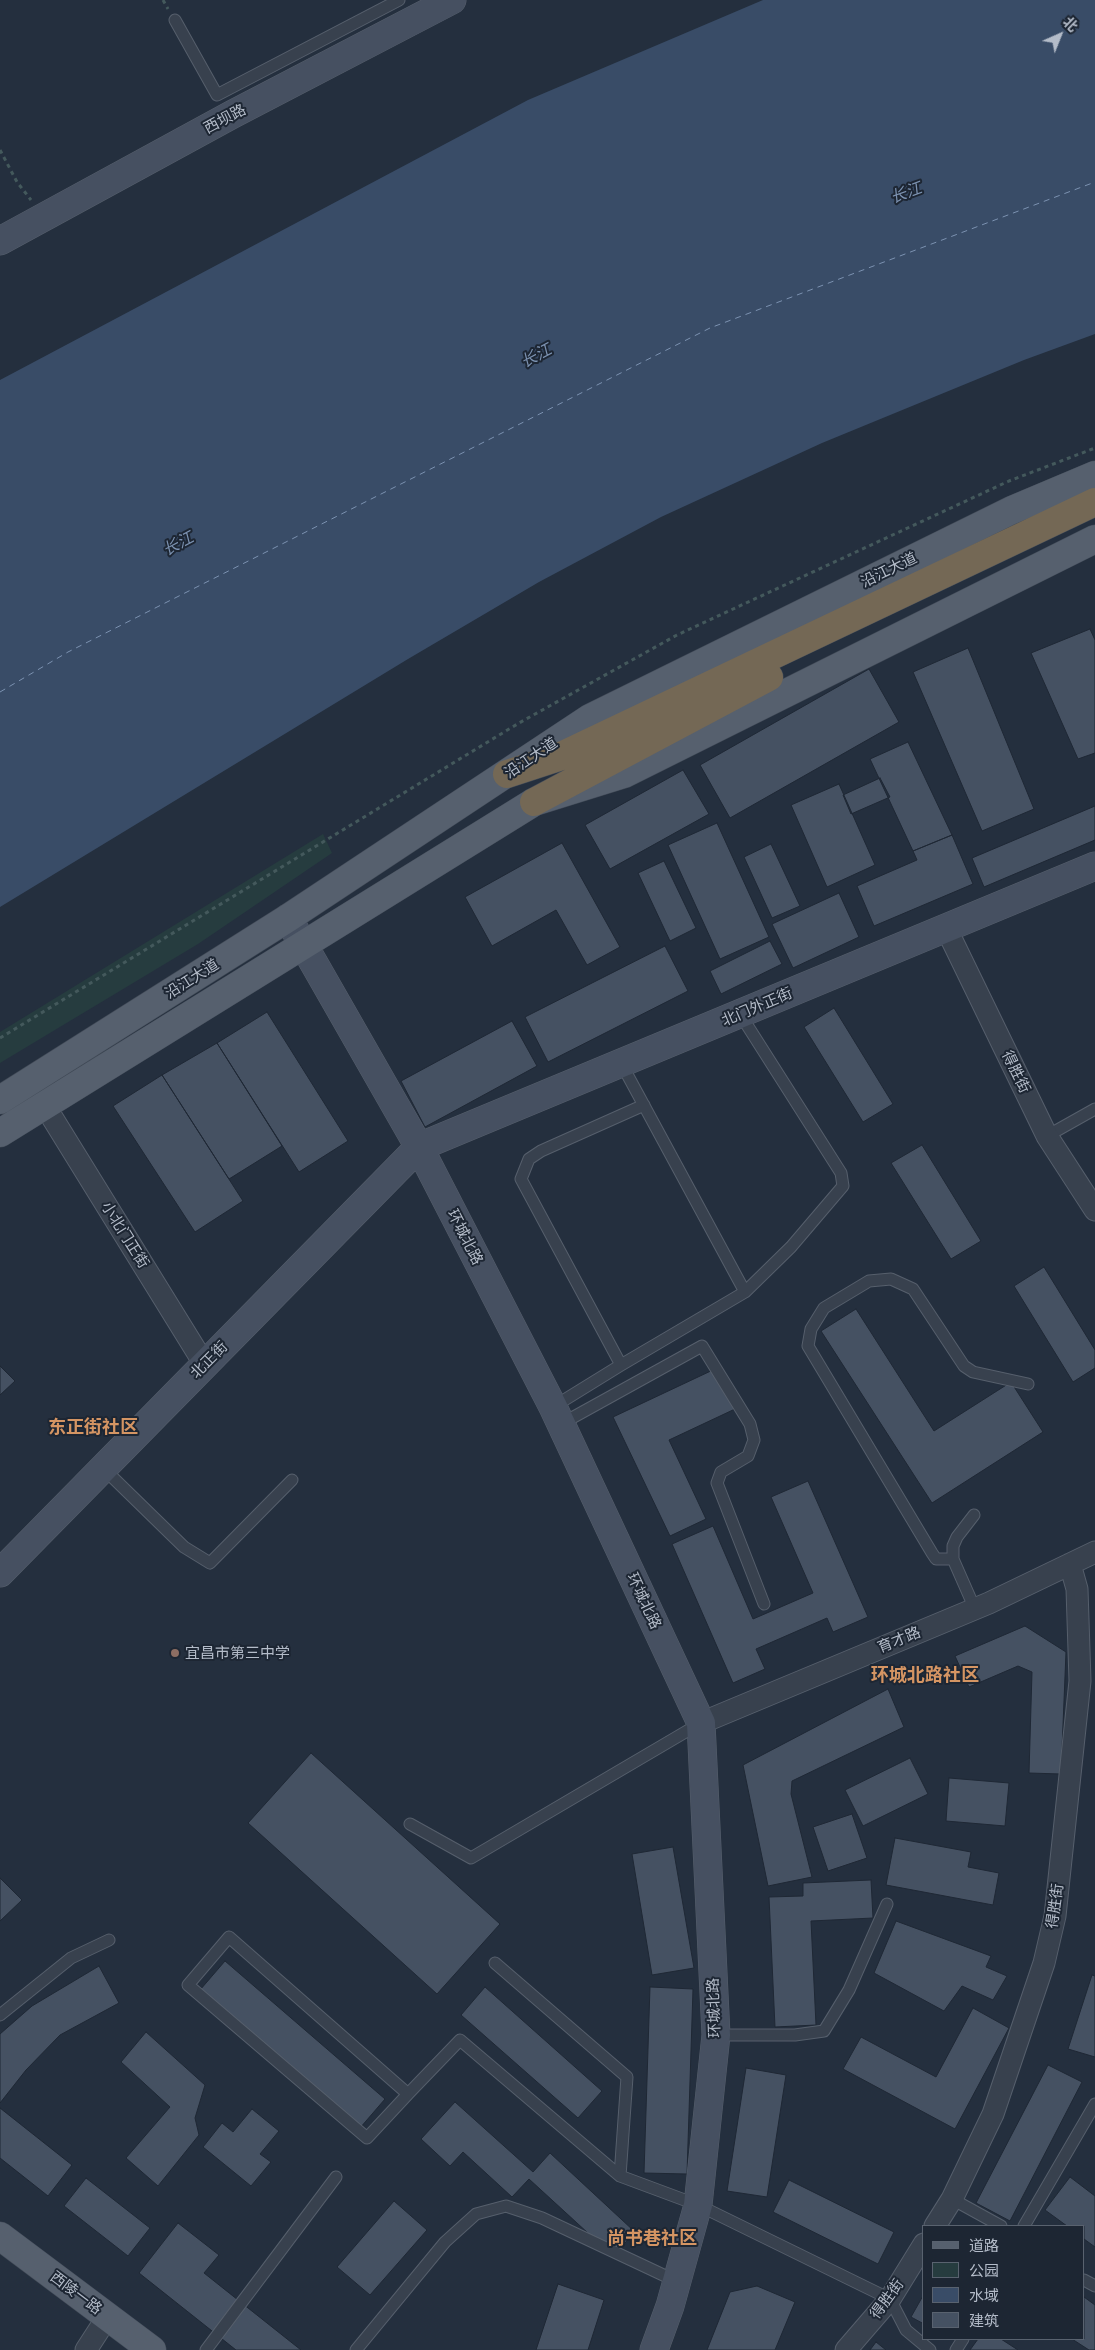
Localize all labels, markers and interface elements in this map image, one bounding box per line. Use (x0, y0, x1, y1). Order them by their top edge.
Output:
north arrow (1035, 10, 1085, 60)
text: 北 (1060, 13, 1082, 35)
street label: 西坝路 (201, 100, 249, 138)
water label: 长江 (888, 179, 924, 207)
water label: 长江 (517, 340, 555, 372)
water label: 长江 (159, 528, 197, 560)
street label: 沿江大道 (858, 549, 920, 591)
street label: 沿江大道 (501, 734, 561, 782)
street label: 沿江大道 (162, 955, 222, 1003)
street label: 北门外正街 (719, 984, 795, 1030)
street label: 得胜街 (998, 1048, 1034, 1096)
street label: 小北门正街 (97, 1198, 153, 1272)
street label: 环城北路 (443, 1206, 487, 1268)
street label: 北正街 (187, 1338, 231, 1382)
district label: 东正街社区 (48, 1416, 138, 1438)
street label: 环城北路 (623, 1570, 665, 1632)
street label: 育才路 (875, 1623, 923, 1657)
place label: 宜昌市第三中学 (185, 1644, 290, 1662)
marker: 宜昌市第三中学 (169, 1647, 181, 1659)
district label: 环城北路社区 (871, 1664, 979, 1686)
street label: 得胜街 (1043, 1882, 1067, 1930)
street label: 环城北路 (704, 1978, 724, 2038)
legend (922, 2225, 1085, 2340)
district label: 尚书巷社区 (607, 2227, 697, 2249)
text: 道路 (969, 2236, 999, 2254)
text: 公园 (969, 2261, 999, 2279)
street label: 西陵一路 (47, 2268, 105, 2318)
street label: 得胜街 (866, 2276, 908, 2322)
text: 水域 (969, 2286, 999, 2304)
text: 建筑 (969, 2311, 999, 2329)

